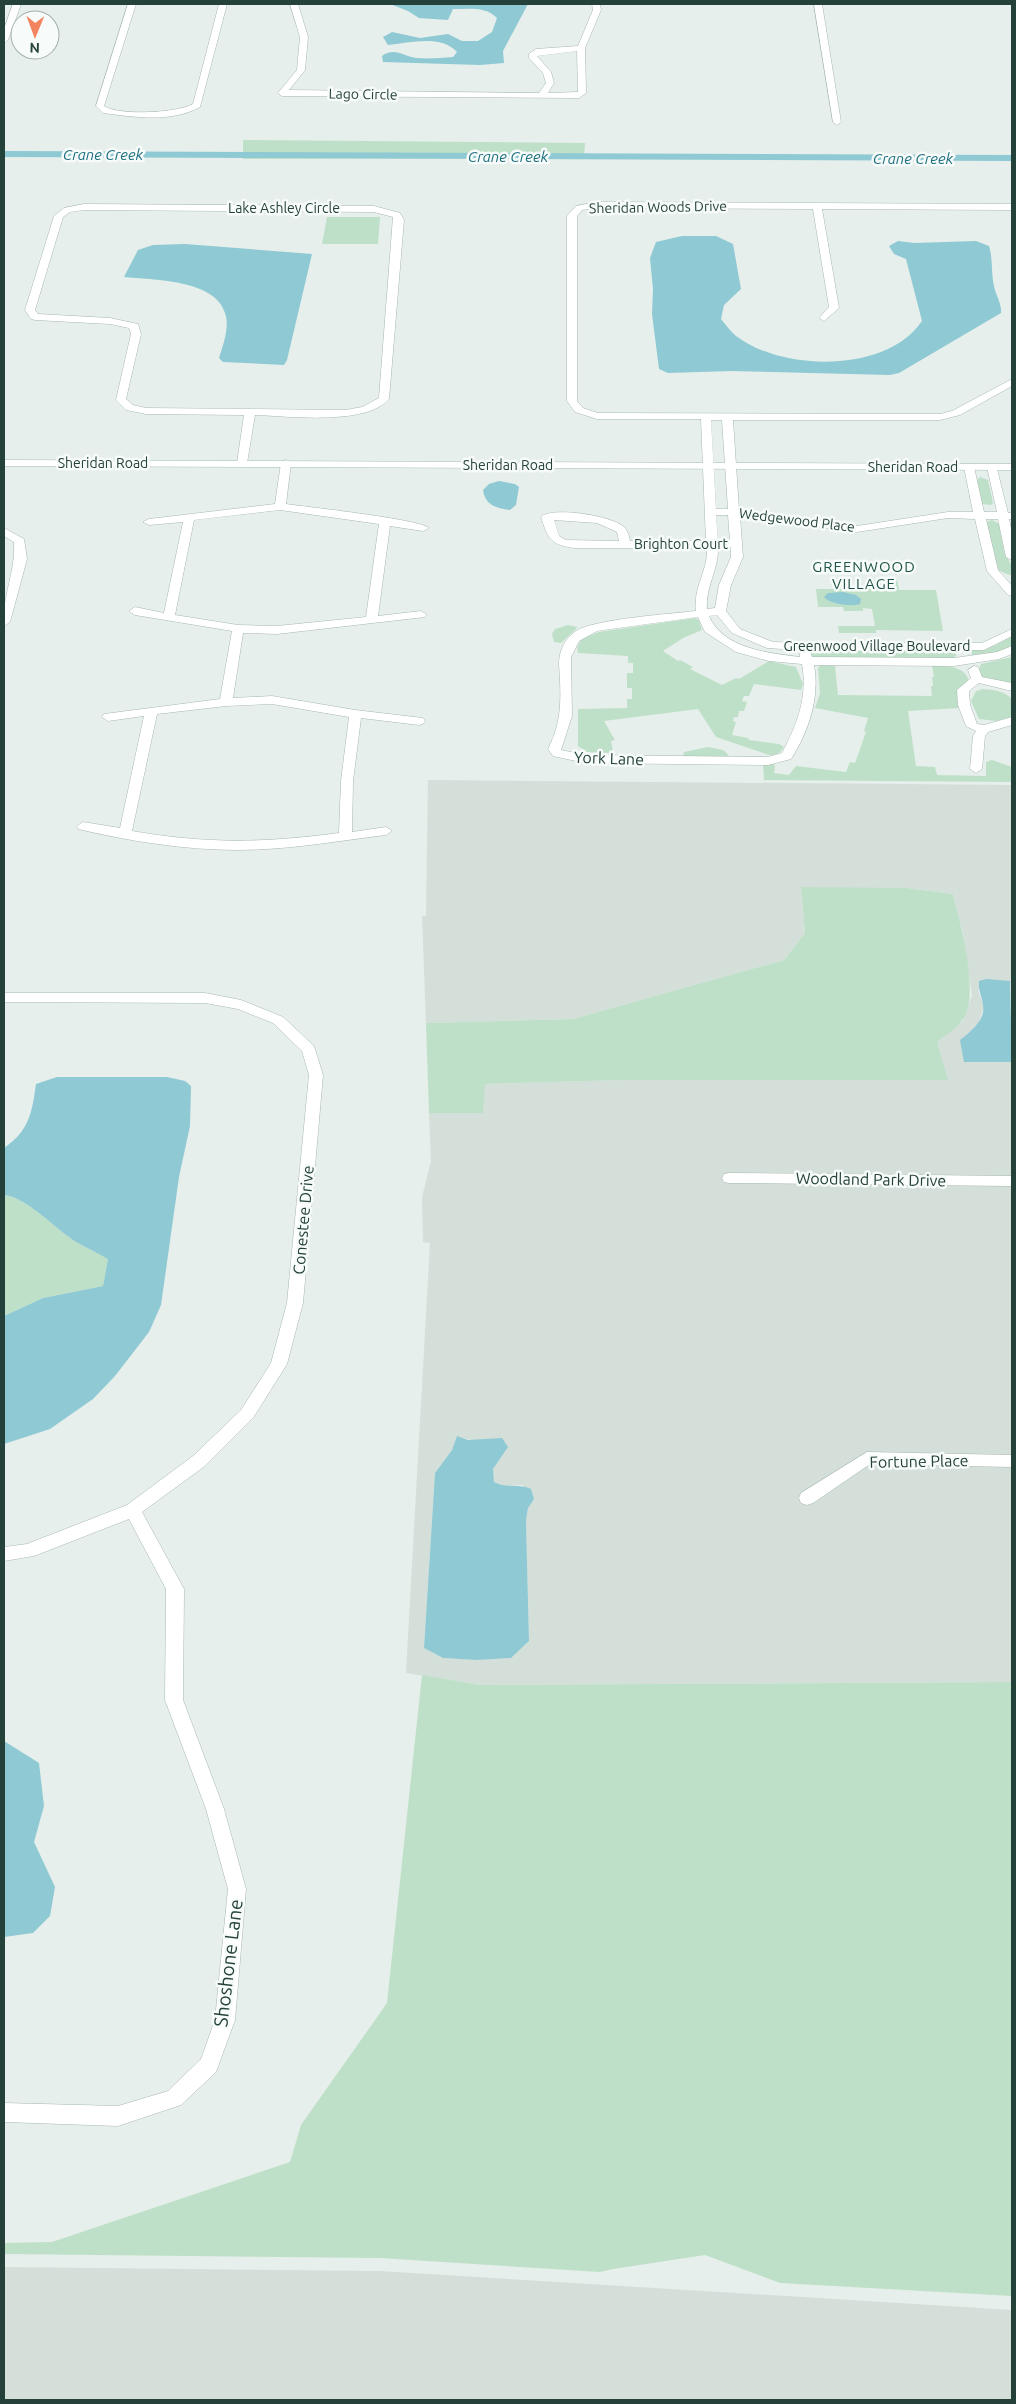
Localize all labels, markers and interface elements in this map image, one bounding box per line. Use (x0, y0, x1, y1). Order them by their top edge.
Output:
north arrow (10, 10, 60, 60)
text: N (29, 40, 40, 56)
street label: Lago Circle (328, 85, 398, 103)
water label: Crane Creek (63, 146, 143, 163)
water label: Crane Creek (468, 148, 548, 165)
water label: Crane Creek (873, 150, 953, 167)
street label: Sheridan Woods Drive (589, 198, 727, 216)
street label: Lake Ashley Circle (228, 200, 340, 216)
street label: Sheridan Road (58, 455, 148, 471)
street label: Sheridan Road (463, 457, 553, 473)
street label: Sheridan Road (868, 459, 958, 475)
street label: Wedgewood Place (738, 505, 856, 535)
street label: Brighton Court (634, 536, 729, 552)
district label: GREENWOOD VILLAGE (812, 558, 916, 592)
street label: Greenwood Village Boulevard (784, 638, 970, 654)
street label: York Lane (574, 748, 644, 768)
street label: Conestee Drive (289, 1165, 317, 1275)
street label: Woodland Park Drive (796, 1169, 946, 1189)
street label: Fortune Place (869, 1451, 969, 1471)
street label: Shoshone Lane (209, 1898, 247, 2028)

